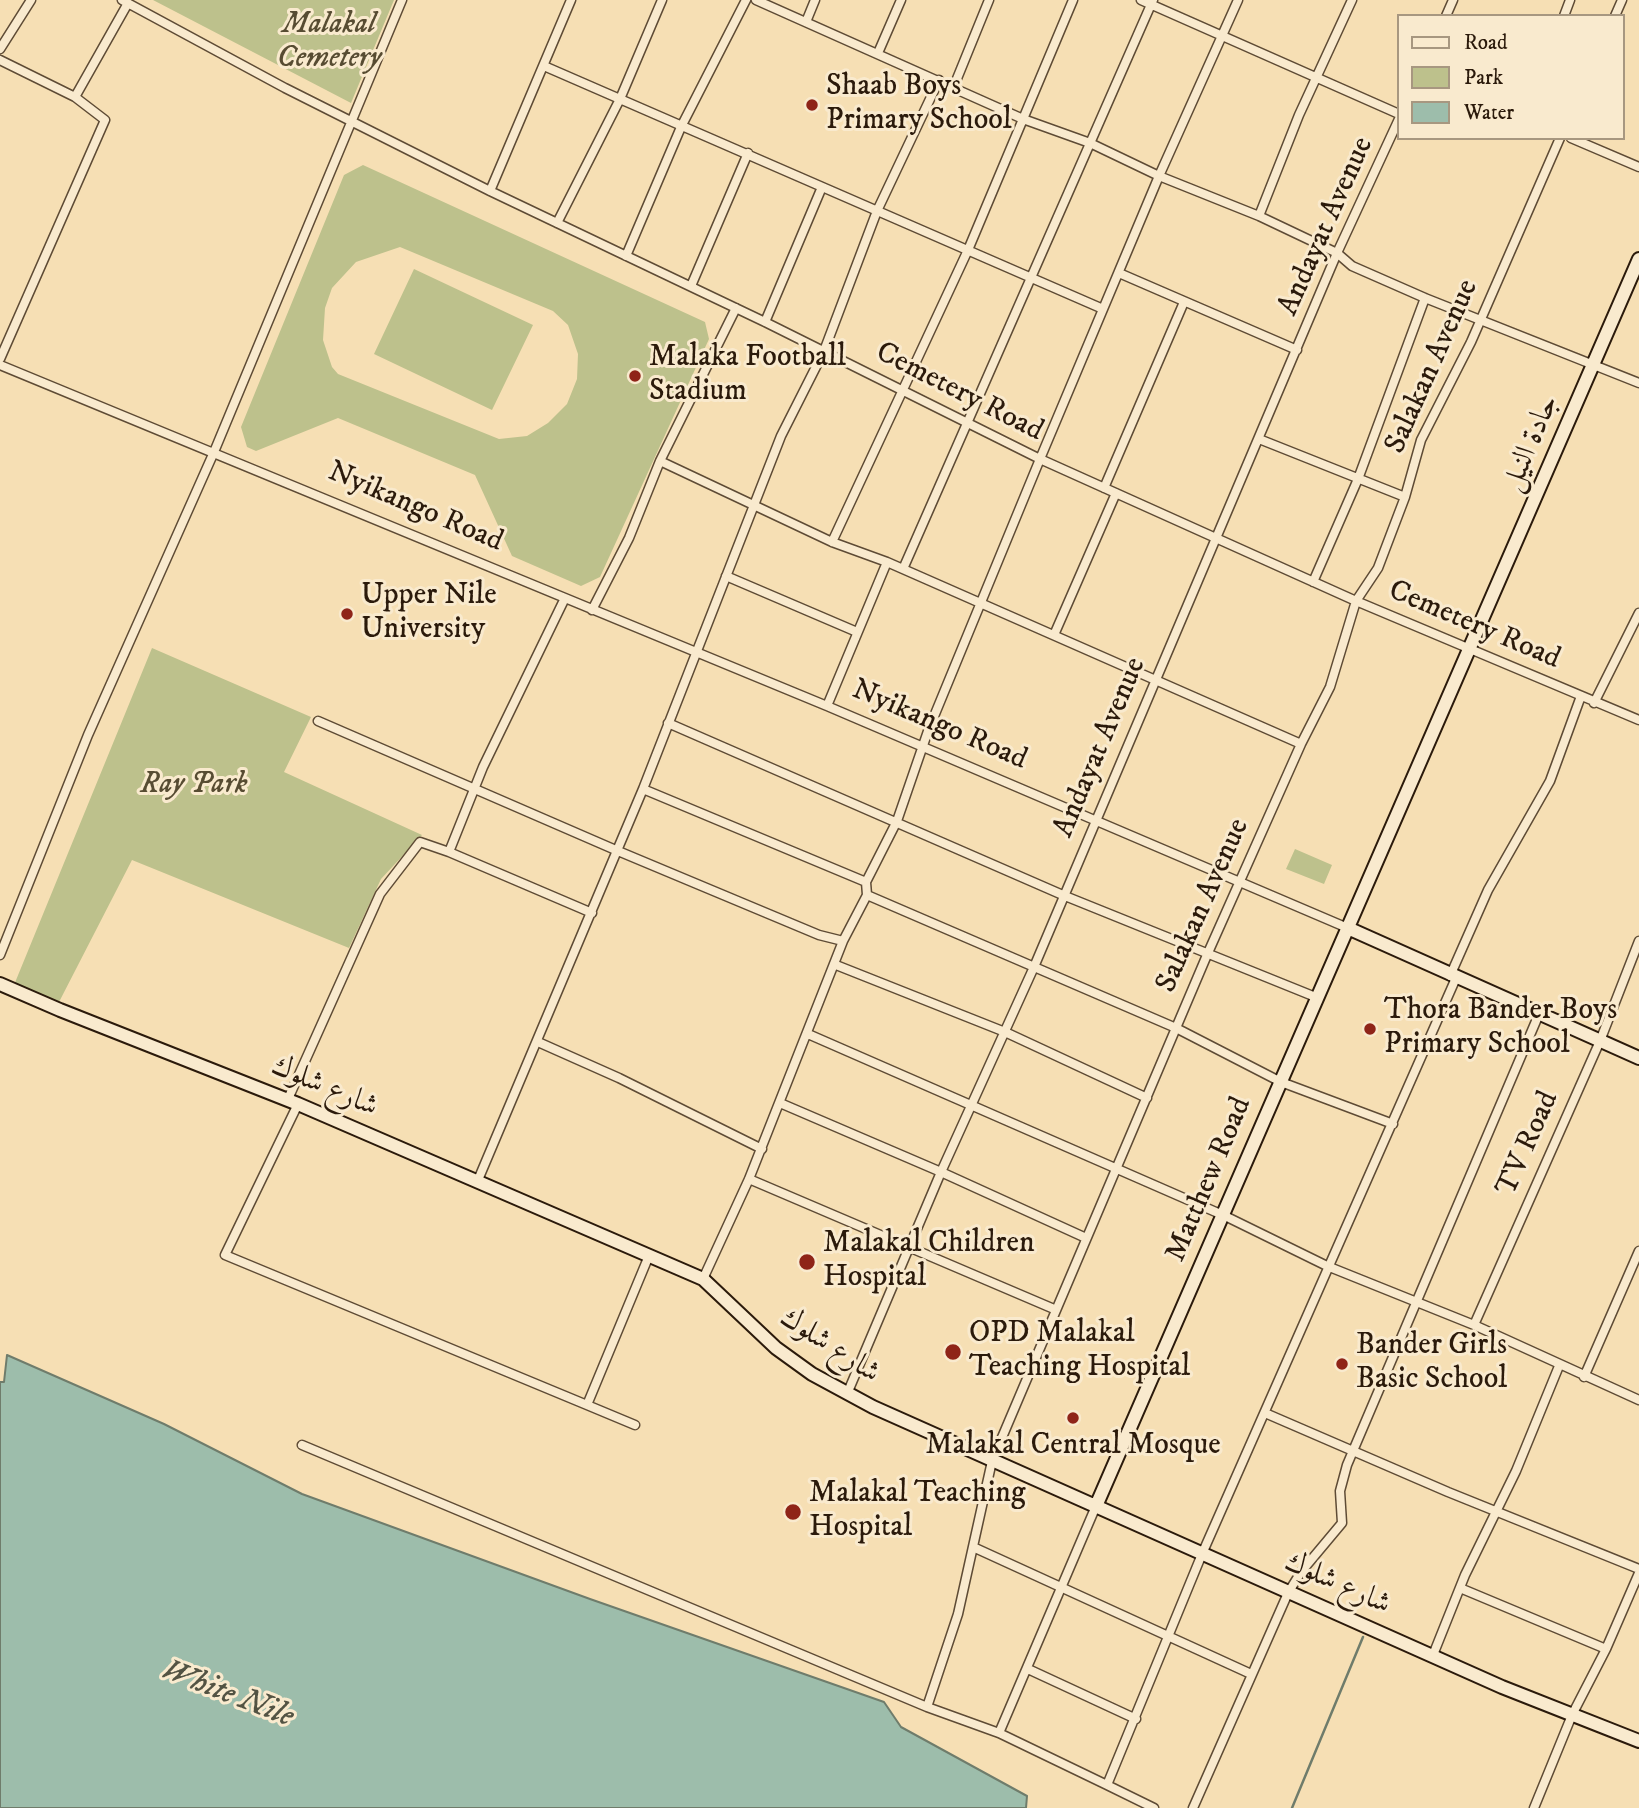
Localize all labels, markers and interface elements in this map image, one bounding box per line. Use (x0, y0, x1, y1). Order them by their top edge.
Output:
park label: Malakal Cemetery (277, 8, 381, 78)
legend (1398, 14, 1625, 140)
text: Road (1464, 30, 1508, 56)
text: Park (1464, 65, 1503, 91)
place label: Shaab Boys Primary School (826, 70, 1012, 140)
marker: Shaab Boys Primary School (804, 97, 820, 113)
text: Water (1464, 100, 1514, 126)
street label: Andayat Avenue (1272, 132, 1382, 322)
street label: Salakan Avenue (1379, 275, 1487, 459)
street label: Cemetery Road (869, 335, 1049, 451)
place label: Malaka Football Stadium (649, 341, 846, 412)
marker: Malaka Football Stadium (627, 368, 643, 384)
street label: جادة النيل (1496, 390, 1568, 498)
street label: Nyikango Road (322, 455, 508, 561)
street label: Cemetery Road (1383, 574, 1565, 678)
place label: Upper Nile University (361, 579, 497, 650)
marker: Upper Nile University (339, 606, 355, 622)
street label: Andayat Avenue (1047, 653, 1155, 843)
street label: Nyikango Road (846, 673, 1032, 779)
park label: Ray Park (140, 768, 248, 804)
street label: Salakan Avenue (1150, 814, 1258, 998)
place label: Thora Bander Boys Primary School (1384, 994, 1617, 1064)
marker: Thora Bander Boys Primary School (1362, 1021, 1378, 1037)
street label: شارع شلوك (265, 1049, 383, 1127)
street label: TV Road (1490, 1086, 1568, 1202)
street label: Matthew Road (1159, 1092, 1261, 1268)
place label: Malakal Children Hospital (823, 1227, 1035, 1298)
marker: Malakal Children Hospital (797, 1252, 817, 1272)
street label: شارع شلوك (772, 1301, 886, 1393)
place label: OPD Malakal Teaching Hospital (969, 1317, 1190, 1388)
place label: Bander Girls Basic School (1356, 1329, 1507, 1400)
marker: OPD Malakal Teaching Hospital (943, 1342, 963, 1362)
marker: Bander Girls Basic School (1334, 1356, 1350, 1372)
marker: Malakal Central Mosque (1065, 1410, 1081, 1426)
place label: Malakal Central Mosque (925, 1429, 1221, 1465)
place label: Malakal Teaching Hospital (809, 1477, 1025, 1548)
marker: Malakal Teaching Hospital (783, 1502, 803, 1522)
street label: شارع شلوك (1278, 1546, 1396, 1624)
water label: White Nile (156, 1652, 298, 1738)

